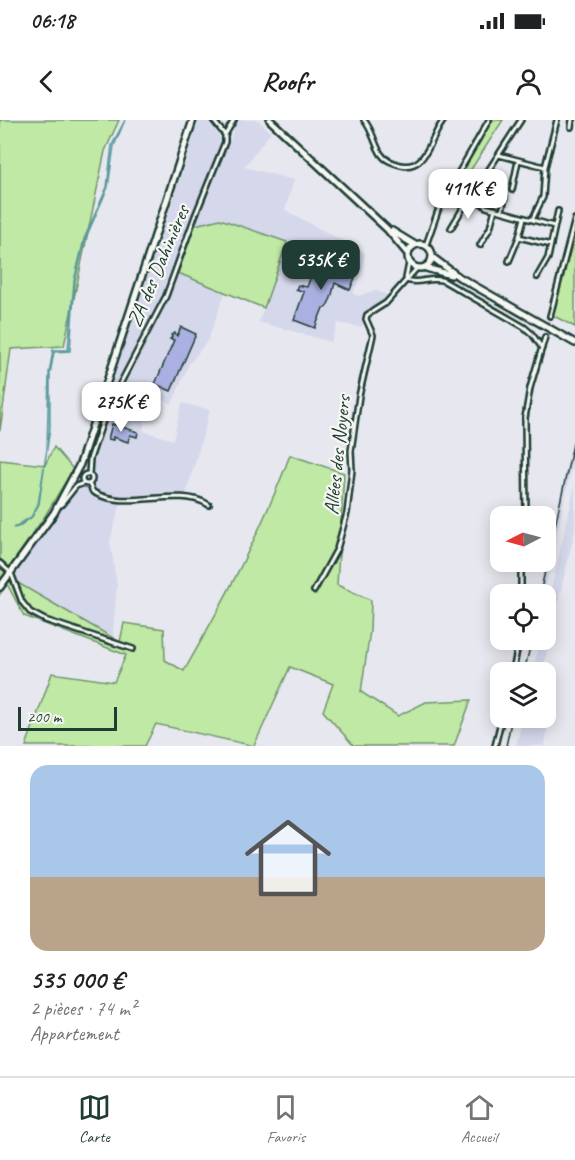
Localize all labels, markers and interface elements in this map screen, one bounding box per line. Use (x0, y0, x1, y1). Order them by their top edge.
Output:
text: 06:18 (30, 7, 74, 35)
text: Roofr (262, 64, 313, 98)
icon: back (30, 65, 63, 98)
icon: person (512, 65, 545, 98)
pin: 411K € (419, 169, 517, 220)
text: 411K € (443, 176, 494, 201)
street label: ZA des Dahinières (121, 200, 196, 331)
pin: 535K € (272, 240, 370, 291)
text: 535K € (296, 247, 346, 272)
pin: 275K € (72, 382, 170, 433)
text: 275K € (96, 389, 146, 414)
street label: Allées des Noyers (318, 392, 356, 516)
north arrow (490, 506, 556, 572)
map controls (490, 506, 556, 728)
button: locate (490, 584, 556, 650)
button: layers (490, 662, 556, 728)
scale bar (18, 704, 117, 732)
text: 200 m (27, 707, 61, 727)
icon: home (234, 804, 342, 912)
text: 535 000 € (30, 963, 124, 996)
text: 2 pièces · 74 m² (30, 996, 136, 1021)
text: Appartement (30, 1021, 119, 1046)
tab: Carte (78, 1091, 111, 1147)
tab: Favoris (267, 1091, 305, 1147)
tab: Accueil (461, 1091, 497, 1147)

